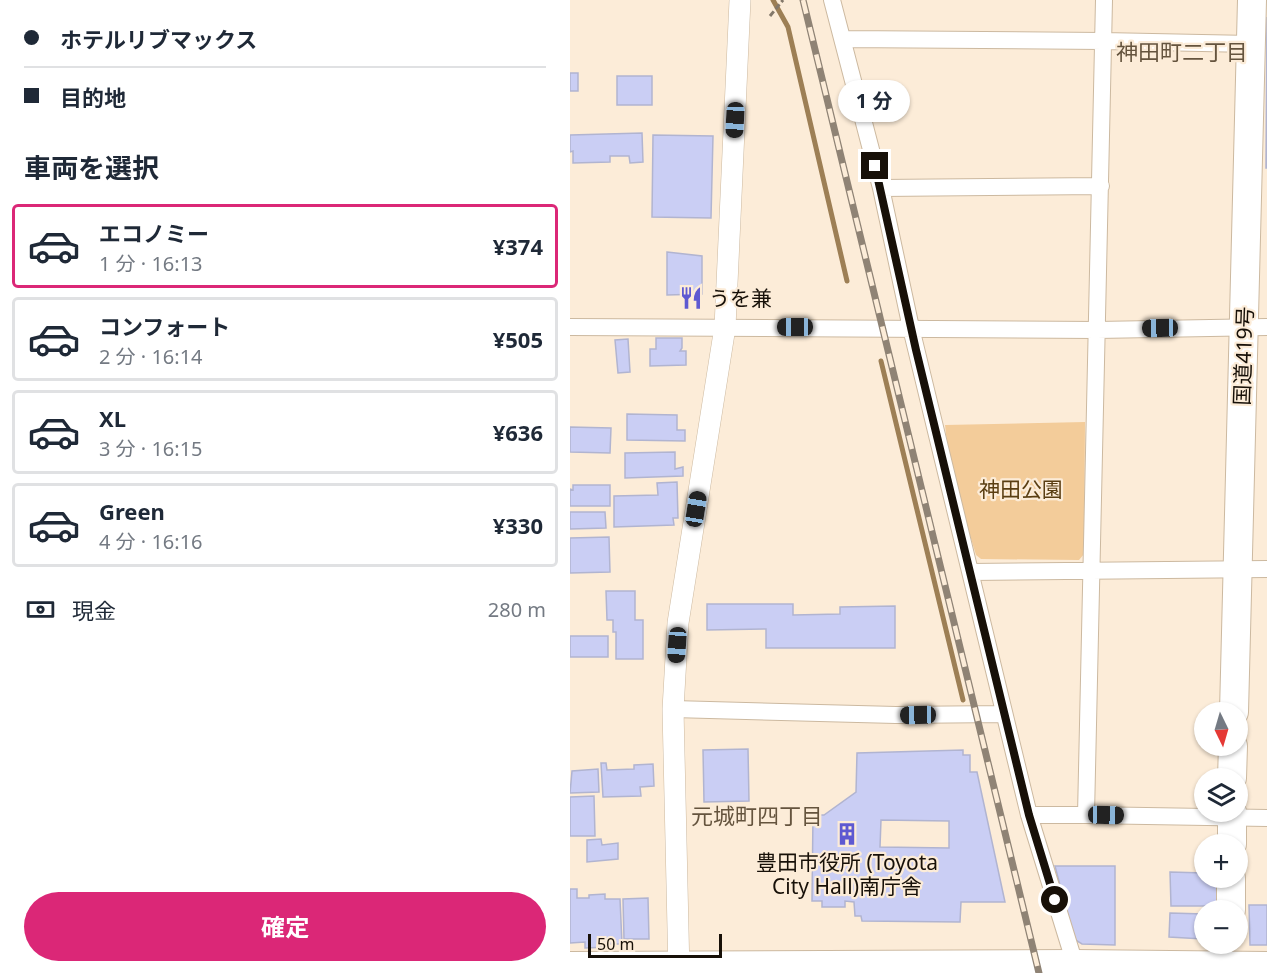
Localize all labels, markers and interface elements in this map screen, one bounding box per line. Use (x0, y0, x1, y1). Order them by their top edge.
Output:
text: ホテルリブマックス (60, 24, 257, 54)
district label: 神田町二丁目 (1116, 36, 1248, 66)
callout: 1 分 (839, 79, 911, 121)
text: 目的地 (60, 82, 126, 112)
text: 1 分 (856, 87, 892, 114)
car (725, 102, 745, 138)
text: 車両を選択 (24, 149, 159, 186)
route end (861, 152, 888, 179)
text: エコノミー (99, 218, 209, 248)
icon: car (27, 219, 81, 273)
text: ¥374 (493, 231, 543, 261)
text: 1 分 · 16:13 (99, 250, 203, 277)
place label: うを兼 (709, 284, 772, 312)
restaurant icon: うを兼 (678, 285, 704, 311)
street label: 国道419号 (1227, 306, 1259, 406)
text: コンフォート (99, 311, 230, 341)
icon: car (27, 312, 81, 366)
car (777, 318, 813, 336)
car (1142, 319, 1178, 337)
text: ¥505 (493, 324, 543, 354)
text: 2 分 · 16:14 (99, 343, 203, 370)
text: XL (99, 403, 126, 433)
icon: car (27, 405, 81, 459)
text: ¥636 (493, 417, 543, 447)
text: 3 分 · 16:15 (99, 435, 203, 462)
park label: 神田公園 (979, 475, 1063, 503)
car (684, 490, 708, 528)
text: Green (99, 496, 165, 526)
icon: car (27, 498, 81, 552)
text: ¥330 (493, 510, 543, 540)
text: 4 分 · 16:16 (99, 528, 203, 555)
icon: cash (24, 593, 57, 626)
text: 現金 (72, 595, 116, 625)
text: 280 m (488, 596, 546, 623)
car (667, 626, 687, 664)
north arrow (1194, 702, 1248, 756)
map controls (1194, 702, 1248, 954)
car (900, 706, 936, 724)
button: layers (1194, 768, 1248, 822)
district label: 元城町四丁目 (691, 800, 823, 830)
car (1088, 806, 1124, 824)
building icon: 豊田市役所 (Toyota City Hall)南庁舎 (834, 821, 860, 847)
button: + (1194, 834, 1248, 888)
place label: 豊田市役所 (Toyota City Hall)南庁舎 (756, 848, 938, 900)
route start (1041, 886, 1068, 913)
button: 確定 (24, 892, 546, 961)
button: − (1194, 900, 1248, 954)
scale bar (588, 931, 722, 958)
text: 50 m (597, 933, 634, 955)

